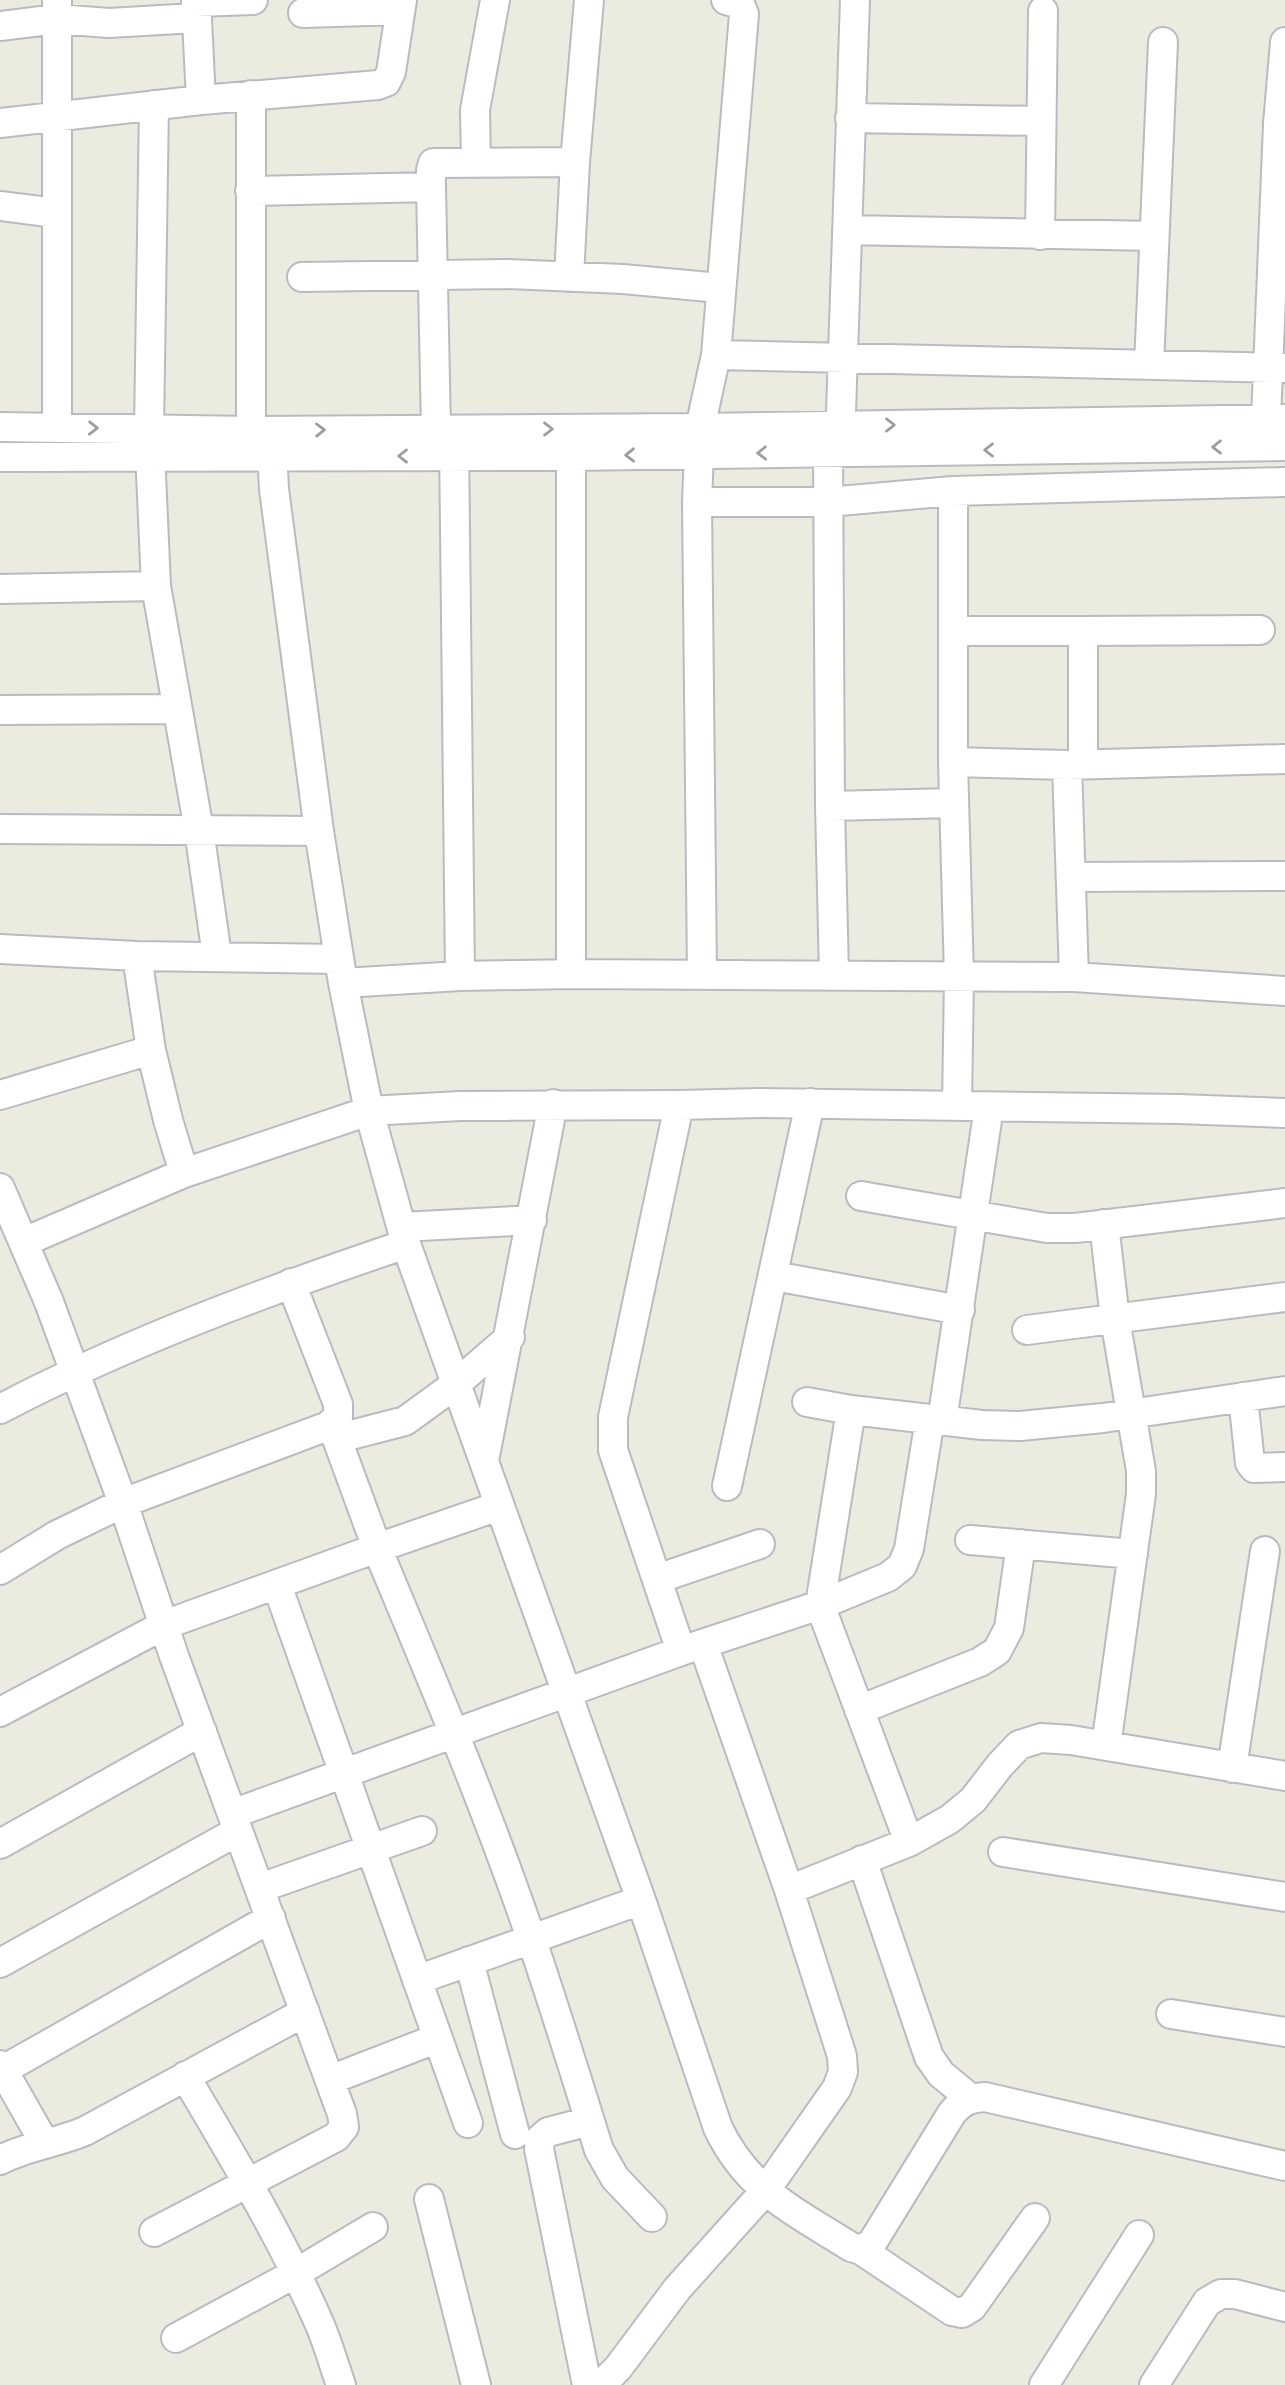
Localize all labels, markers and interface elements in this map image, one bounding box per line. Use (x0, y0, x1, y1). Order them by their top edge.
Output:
one-way arrow (886, 417, 896, 433)
one-way arrow (87, 420, 98, 435)
one-way arrow (543, 421, 553, 437)
one-way arrow (315, 422, 326, 438)
one-way arrow (1211, 439, 1222, 455)
one-way arrow (984, 442, 994, 458)
one-way arrow (756, 445, 767, 460)
one-way arrow (397, 448, 408, 464)
one-way arrow (625, 448, 636, 463)

